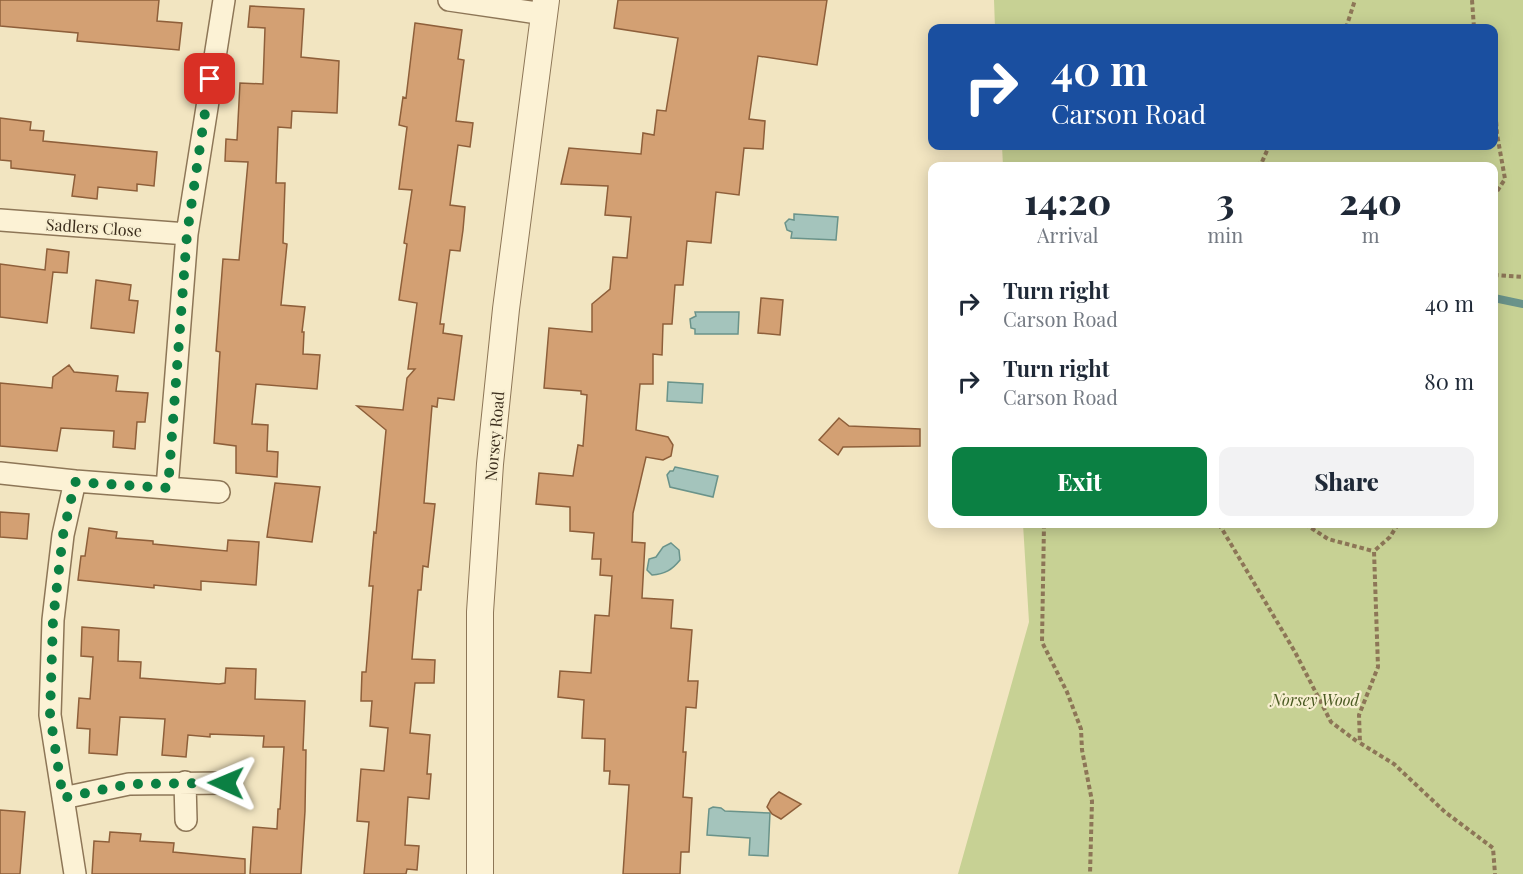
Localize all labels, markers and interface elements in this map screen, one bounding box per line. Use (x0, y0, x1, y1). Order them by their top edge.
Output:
text: 40 m (1051, 41, 1148, 97)
icon: right (952, 48, 1030, 126)
pin (184, 53, 235, 104)
icon: arrive (193, 62, 226, 95)
text: Carson Road (1051, 95, 1206, 131)
text: 14:20 (1024, 176, 1111, 224)
text: 3 (1216, 176, 1234, 224)
text: 240 (1339, 176, 1402, 224)
street label: Sadlers Close (45, 213, 143, 241)
text: Arrival (1037, 221, 1099, 248)
text: min (1208, 221, 1243, 248)
text: m (1362, 221, 1379, 248)
text: Turn right (1003, 275, 1109, 305)
icon: right (952, 287, 985, 320)
text: 40 m (1425, 288, 1474, 318)
text: Carson Road (1003, 305, 1118, 332)
text: Turn right (1003, 353, 1109, 383)
icon: right (952, 365, 985, 398)
text: 80 m (1424, 366, 1474, 396)
text: Carson Road (1003, 383, 1118, 410)
street label: Norsey Road (480, 390, 508, 482)
button: Exit (952, 447, 1207, 516)
button: Share (1219, 447, 1474, 516)
park label: Norsey Wood (1269, 689, 1361, 710)
position arrow (194, 751, 258, 815)

